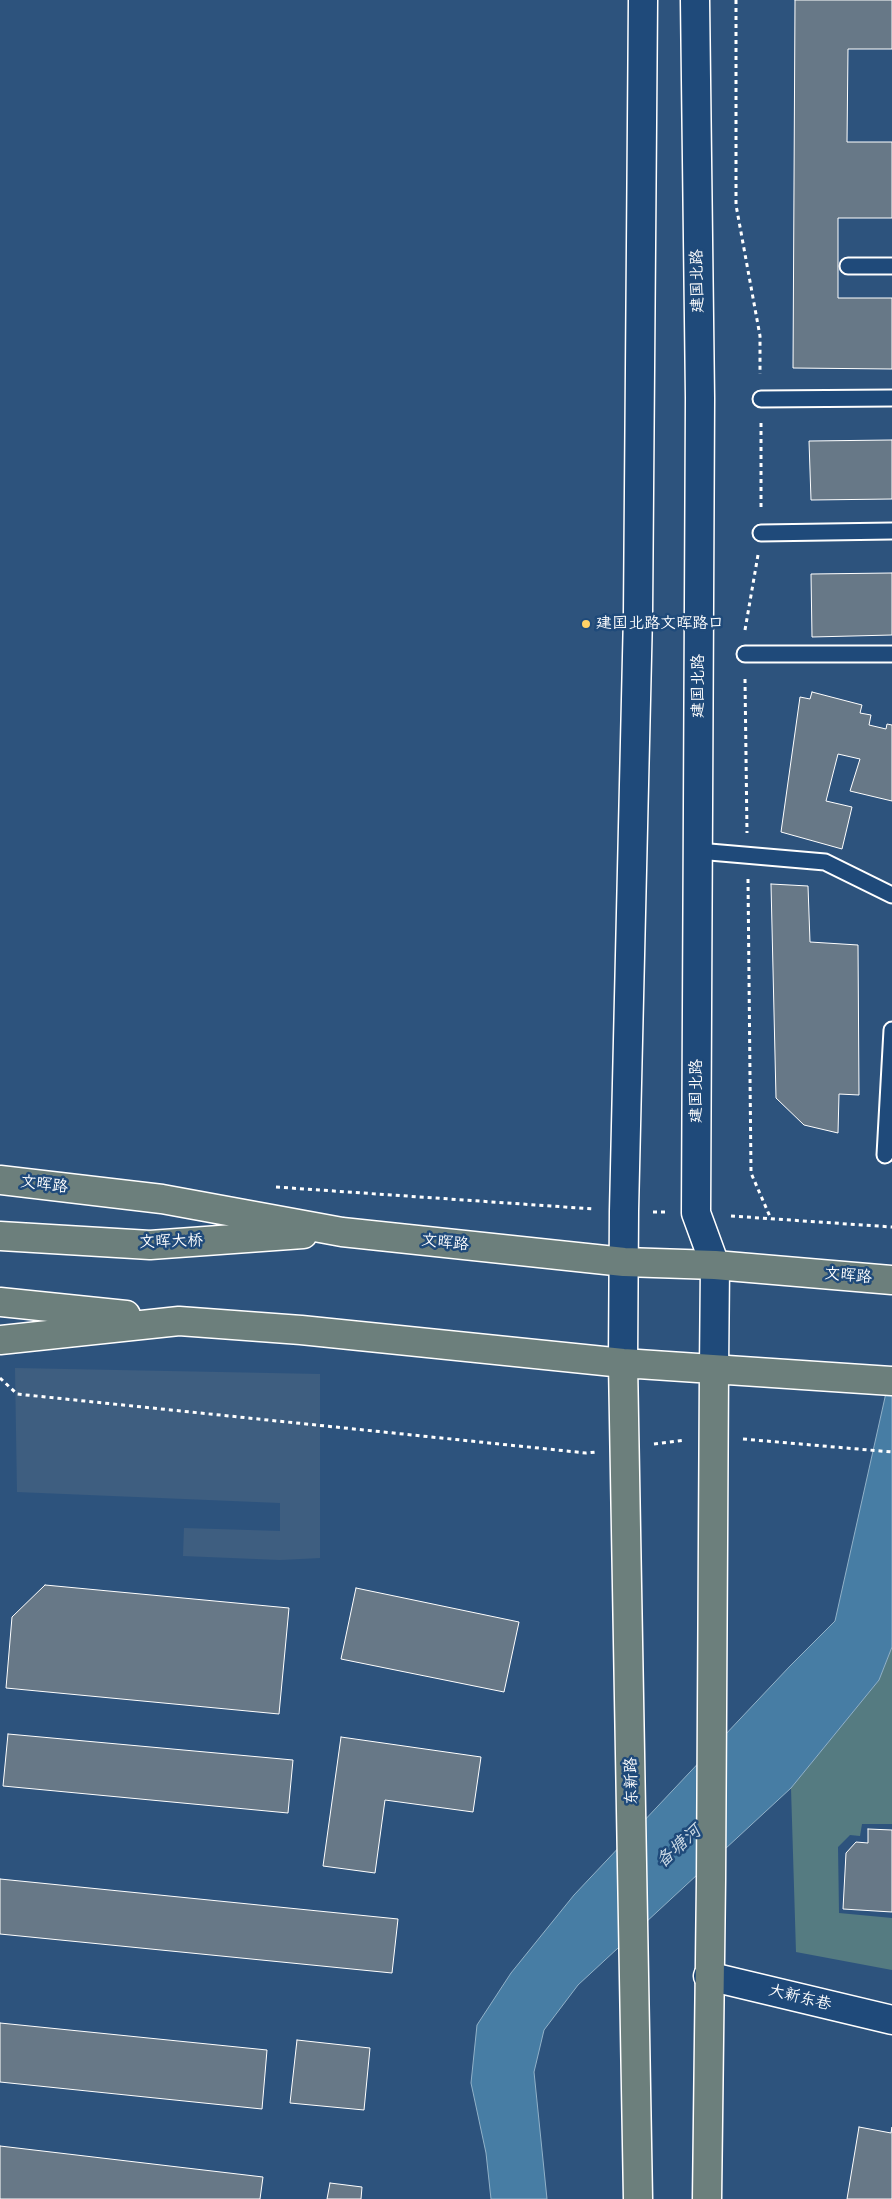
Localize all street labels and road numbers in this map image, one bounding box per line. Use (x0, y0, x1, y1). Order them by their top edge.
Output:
street label: 建国北路 (688, 249, 708, 313)
street label: 建国北路 (689, 654, 709, 718)
street label: 建国北路 (687, 1059, 707, 1123)
street label: 文晖路 (19, 1173, 69, 1197)
street label: 文晖大桥 (139, 1231, 203, 1253)
street label: 文晖路 (420, 1231, 470, 1255)
street label: 文晖路 (823, 1264, 873, 1288)
street label: 东新路 (622, 1757, 642, 1805)
street label: 大新东巷 (767, 1981, 833, 2015)

